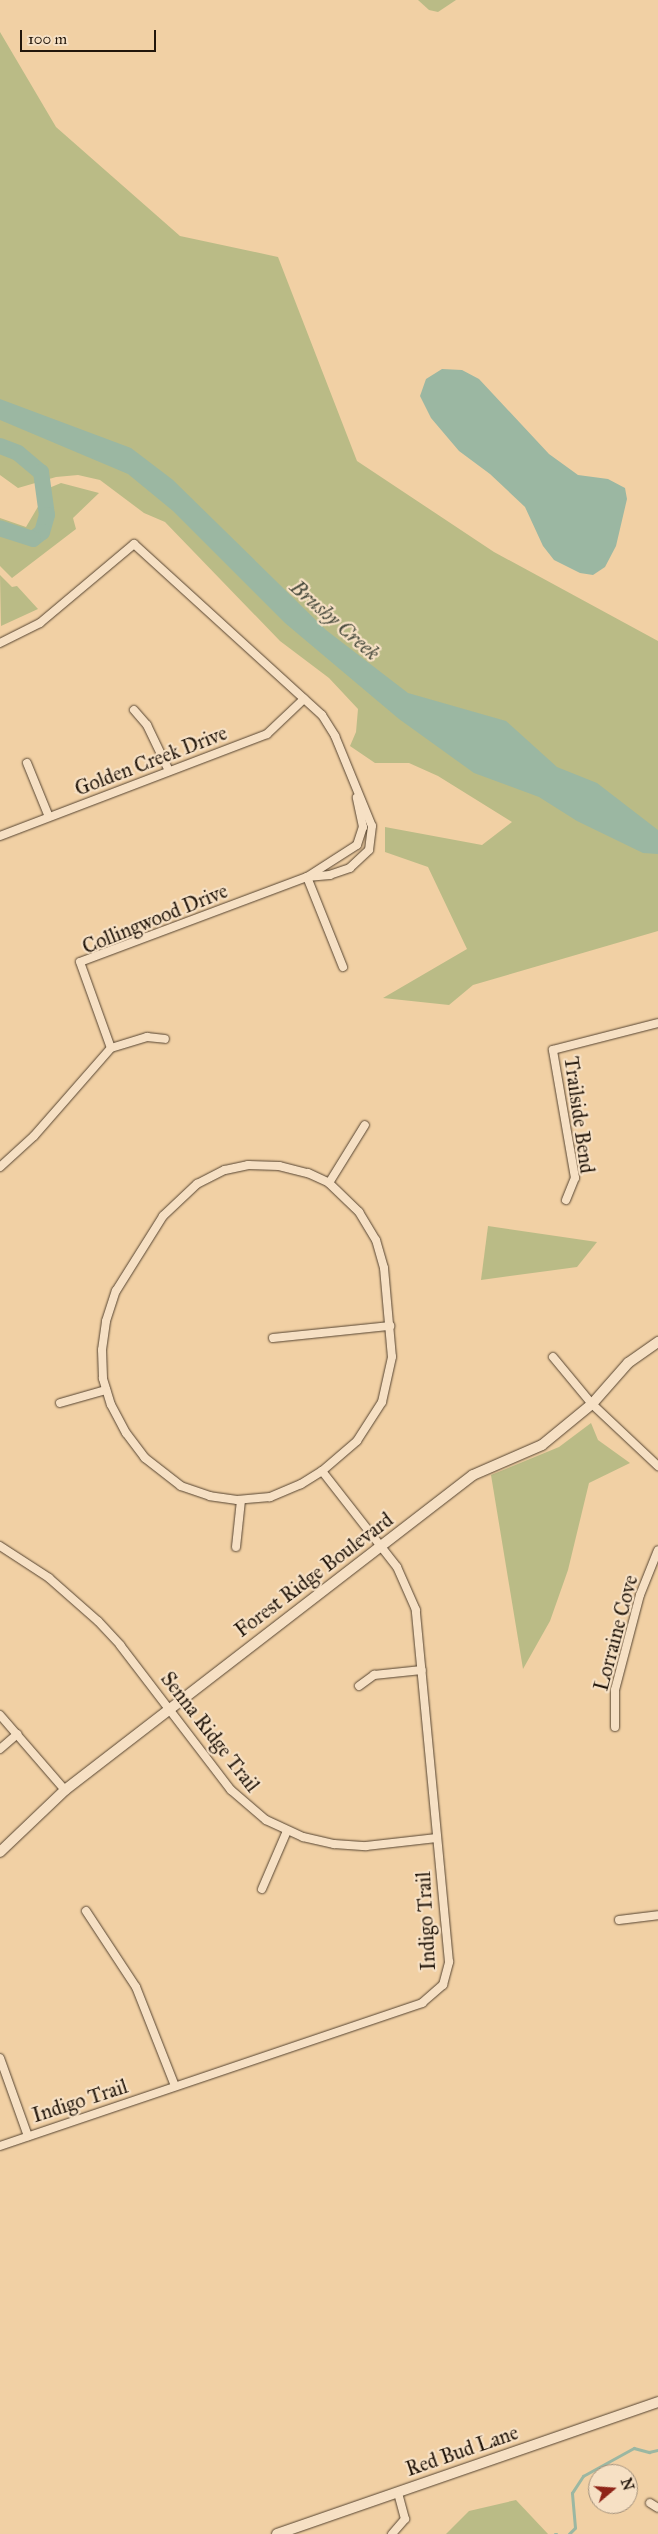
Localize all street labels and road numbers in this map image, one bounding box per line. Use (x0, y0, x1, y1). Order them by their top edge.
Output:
street label: Golden Creek Drive (72, 721, 230, 801)
street label: Collingwood Drive (79, 879, 231, 959)
street label: Trailside Bend (559, 1055, 599, 1175)
street label: Forest Ridge Boulevard (230, 1508, 398, 1642)
street label: Lorraine Cove (589, 1573, 643, 1693)
street label: Senna Ridge Trail (156, 1667, 264, 1797)
street label: Indigo Trail (411, 1871, 441, 1971)
street label: Indigo Trail (29, 2074, 131, 2128)
street label: Red Bud Lane (403, 2421, 521, 2481)

